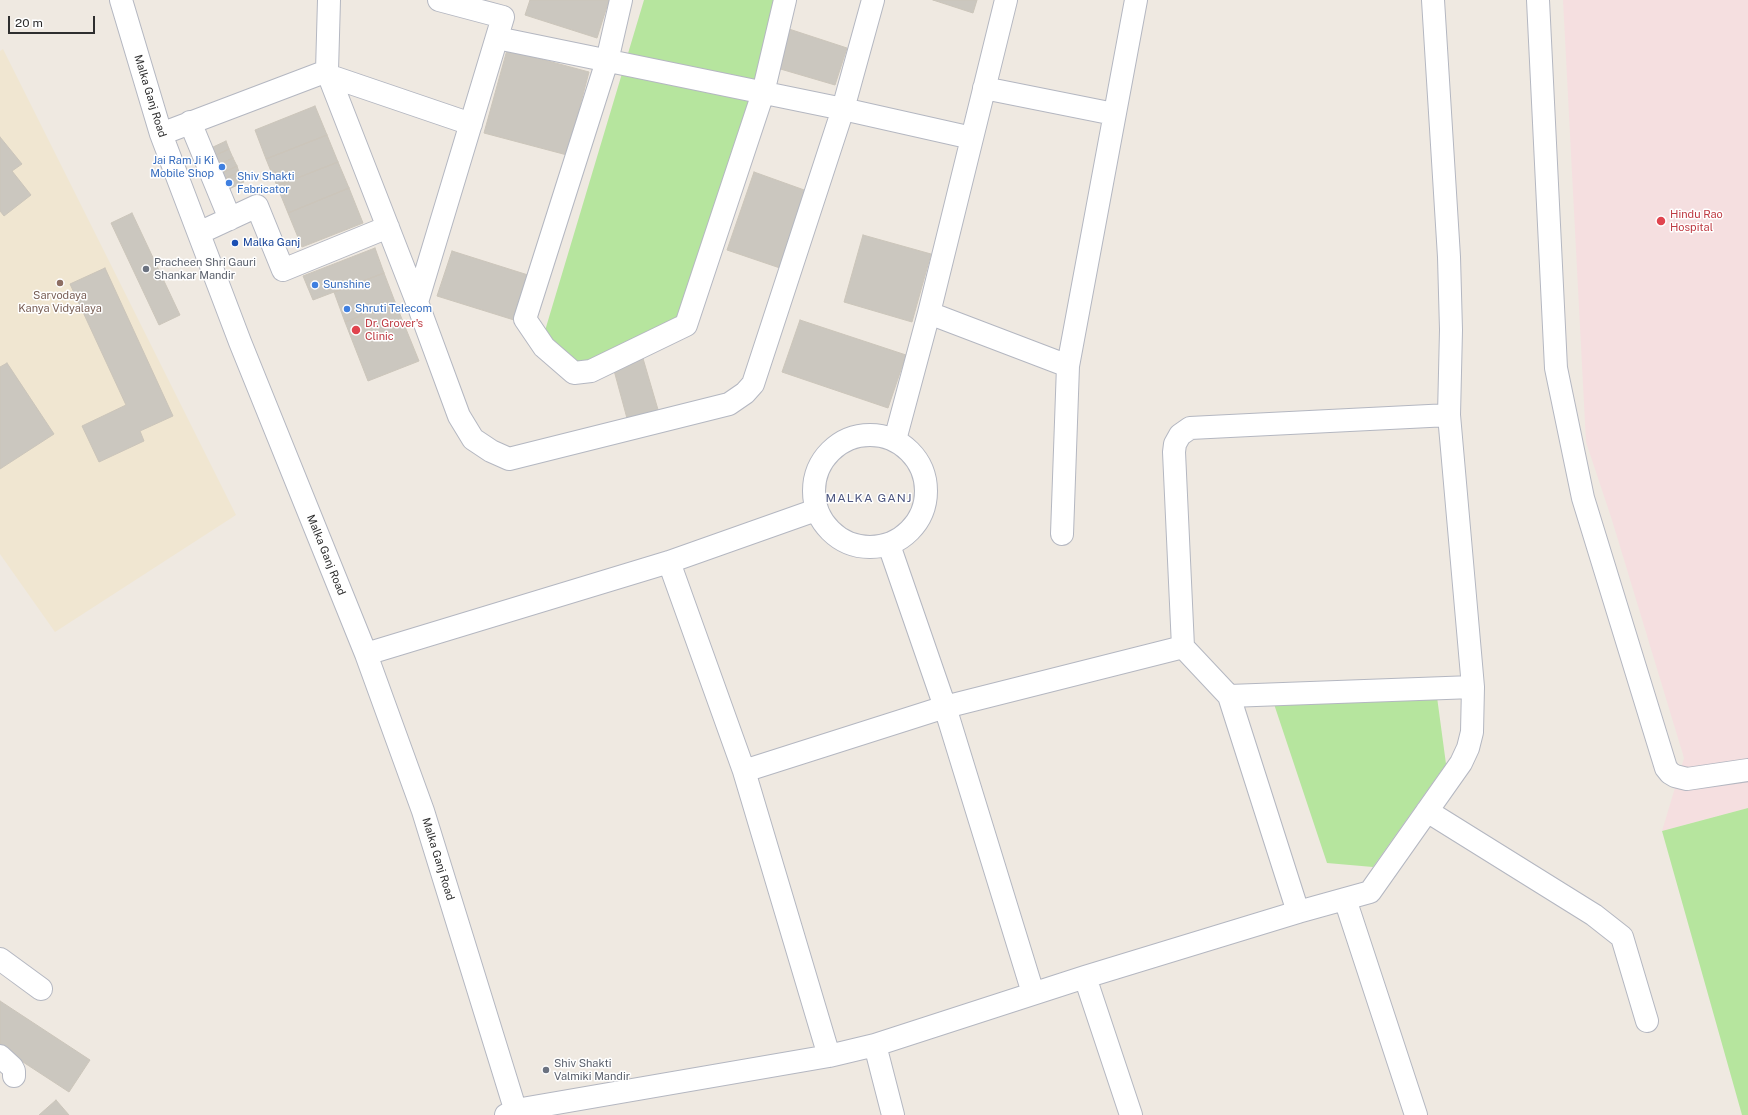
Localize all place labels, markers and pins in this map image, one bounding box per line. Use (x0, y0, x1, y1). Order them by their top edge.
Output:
place label: Jai Ram Ji Ki Mobile Shop (150, 154, 214, 180)
marker: Jai Ram Ji Ki Mobile Shop (217, 162, 227, 172)
place label: Shiv Shakti Fabricator (237, 170, 294, 196)
marker: Shiv Shakti Fabricator (224, 178, 234, 188)
place label: Hindu Rao Hospital (1670, 208, 1723, 234)
marker: Hindu Rao Hospital (1655, 215, 1667, 227)
place label: Malka Ganj (243, 236, 300, 250)
marker: Malka Ganj (230, 238, 240, 248)
place label: Pracheen Shri Gauri Shankar Mandir (154, 256, 256, 282)
marker: Pracheen Shri Gauri Shankar Mandir (141, 264, 151, 274)
marker: Sarvodaya Kanya Vidyalaya (55, 278, 65, 288)
place label: Sunshine (323, 278, 370, 292)
marker: Sunshine (310, 280, 320, 290)
place label: Sarvodaya Kanya Vidyalaya (18, 289, 102, 315)
place label: Shruti Telecom (355, 302, 432, 316)
marker: Shruti Telecom (342, 304, 352, 314)
place label: Dr. Grover's Clinic (365, 317, 423, 343)
marker: Dr. Grover's Clinic (350, 324, 362, 336)
place label: Shiv Shakti Valmiki Mandir (554, 1057, 630, 1083)
marker: Shiv Shakti Valmiki Mandir (541, 1065, 551, 1075)

